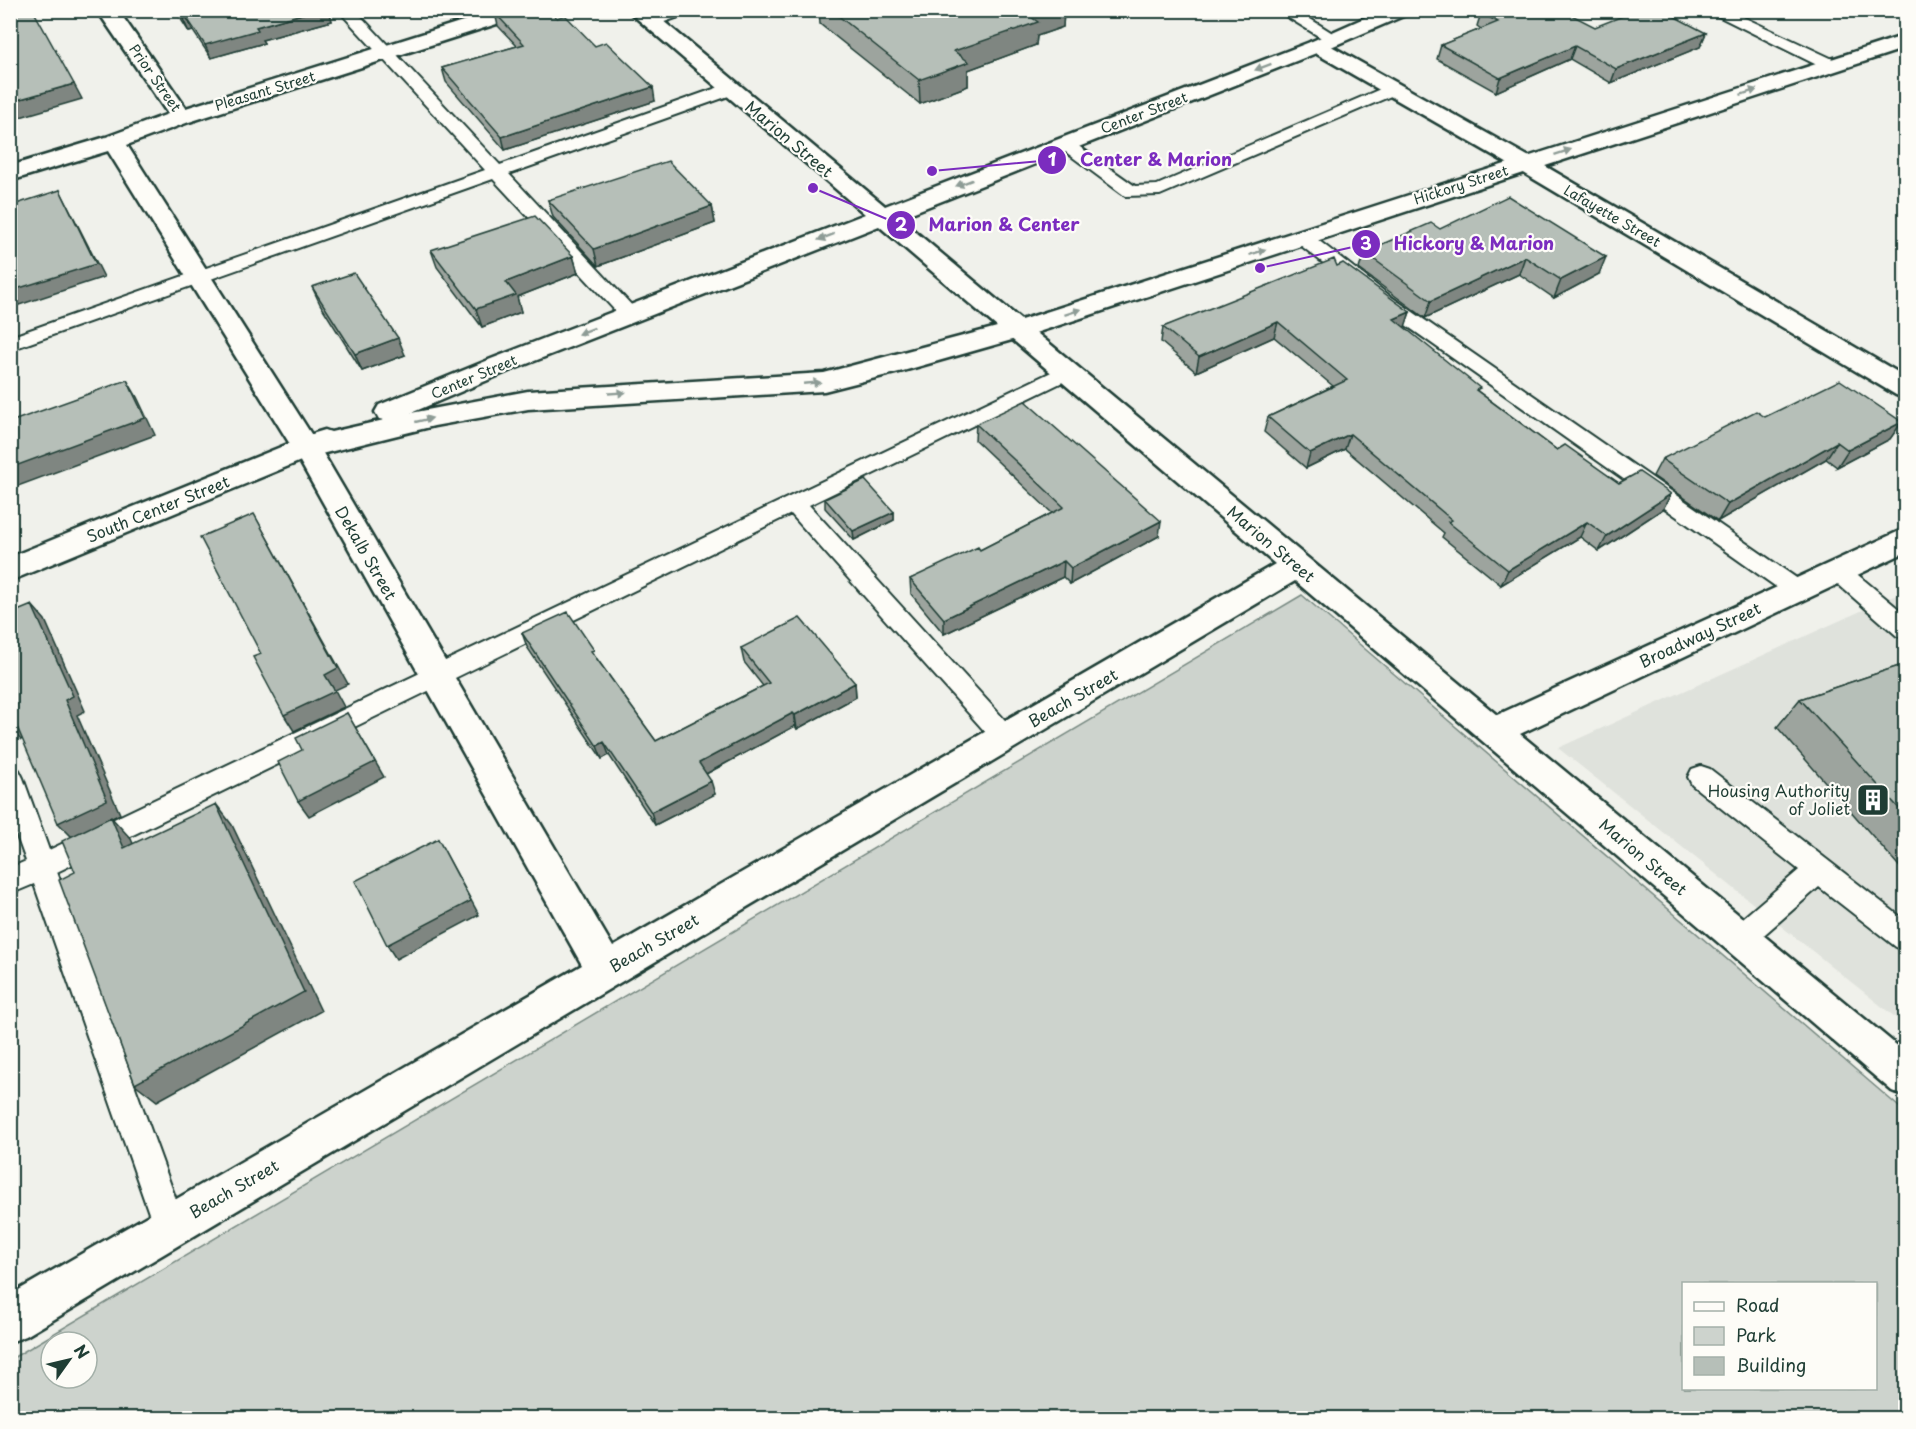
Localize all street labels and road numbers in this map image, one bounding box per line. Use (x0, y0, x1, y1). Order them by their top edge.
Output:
street label: Prior Street (124, 40, 187, 116)
street label: Pleasant Street (212, 65, 318, 116)
street label: Center Street (1097, 86, 1191, 139)
street label: Marion Street (740, 94, 839, 183)
street label: Hickory Street (1411, 159, 1511, 210)
street label: Lafayette Street (1560, 179, 1665, 252)
street label: Center Street (428, 349, 520, 404)
street label: South Center Street (83, 468, 233, 548)
street label: Marion Street (1222, 499, 1321, 588)
street label: Dekalb Street (330, 501, 404, 604)
street label: Broadway Street (1635, 595, 1765, 673)
street label: Beach Street (1023, 662, 1122, 732)
street label: Marion Street (1594, 812, 1693, 901)
street label: Beach Street (604, 907, 703, 977)
street label: Beach Street (184, 1153, 283, 1223)

